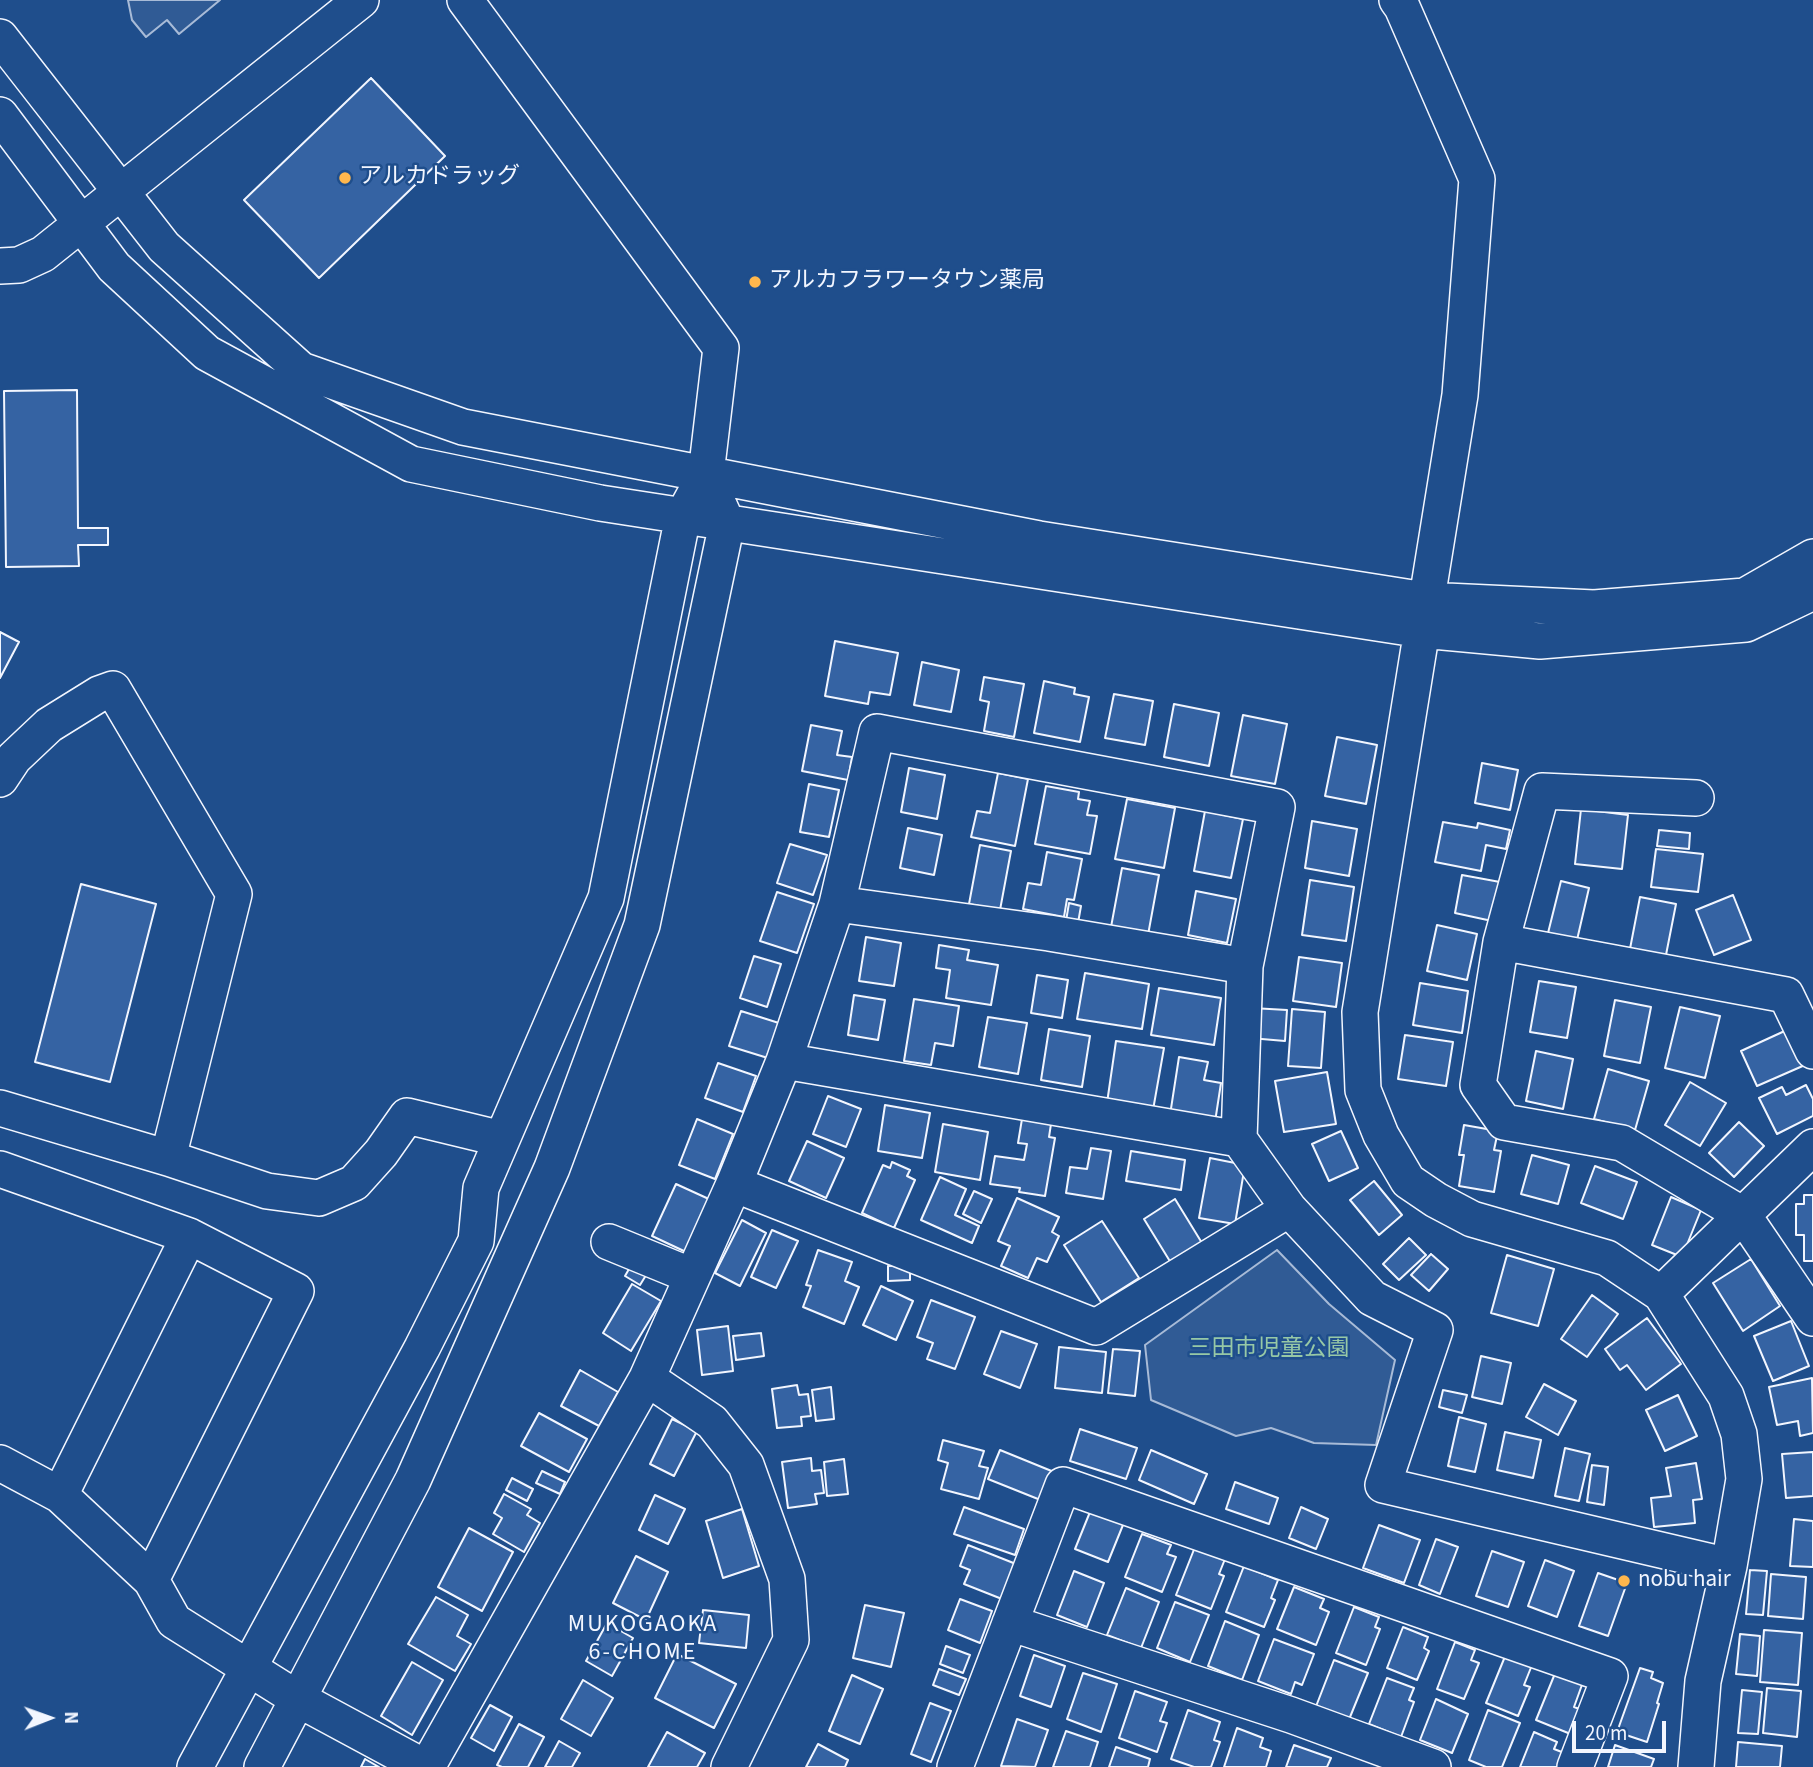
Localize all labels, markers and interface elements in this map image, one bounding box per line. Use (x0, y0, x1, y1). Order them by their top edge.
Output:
place label: アルカドラッグ (359, 164, 520, 192)
marker: アルカドラッグ (337, 170, 353, 186)
place label: アルカフラワータウン薬局 (769, 268, 1045, 296)
marker: アルカフラワータウン薬局 (747, 274, 763, 290)
park label: 三田市児童公園 (1189, 1336, 1349, 1364)
place label: nobu hair (1638, 1567, 1731, 1595)
marker: nobu hair (1616, 1573, 1632, 1589)
district label: MUKOGAOKA 6-CHOME (569, 1612, 717, 1668)
north arrow (14, 1683, 84, 1753)
scale bar (1575, 1708, 1670, 1752)
text: N (57, 1711, 84, 1724)
text: 20 m (1585, 1718, 1627, 1748)

